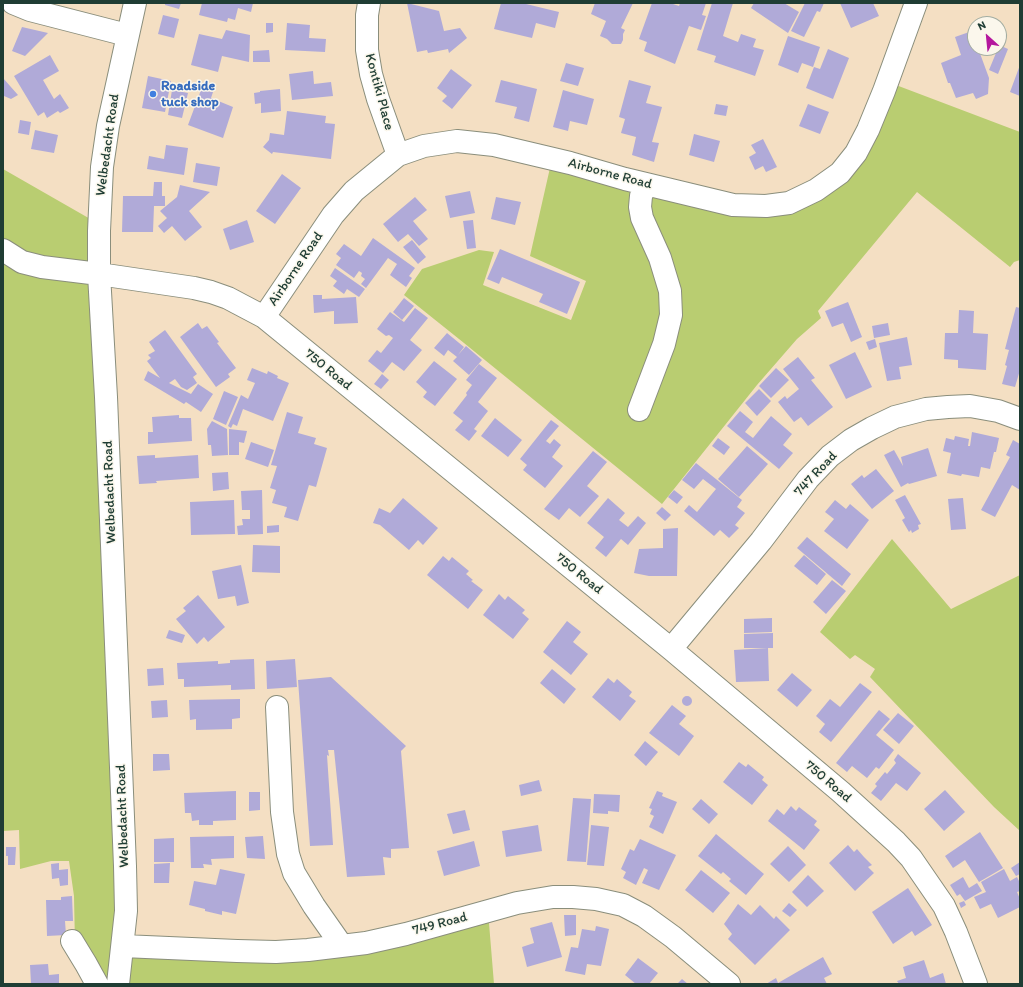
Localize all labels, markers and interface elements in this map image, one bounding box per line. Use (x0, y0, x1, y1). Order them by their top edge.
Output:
north arrow (967, 16, 1007, 56)
text: N (976, 18, 988, 33)
street label: Kontiki Place (361, 52, 397, 132)
place label: Roadside tuck shop (161, 78, 219, 110)
marker: Roadside tuck shop (148, 89, 158, 99)
street label: Welbedacht Road (92, 93, 124, 197)
street label: Airborne Road (566, 155, 654, 193)
street label: Airborne Road (265, 229, 327, 309)
street label: 750 Road (301, 346, 355, 394)
street label: Welbedacht Road (100, 440, 120, 544)
street label: 747 Road (791, 448, 841, 500)
street label: 750 Road (552, 550, 606, 598)
street label: 750 Road (801, 757, 855, 807)
street label: Welbedacht Road (113, 764, 133, 868)
street label: 749 Road (411, 909, 469, 939)

